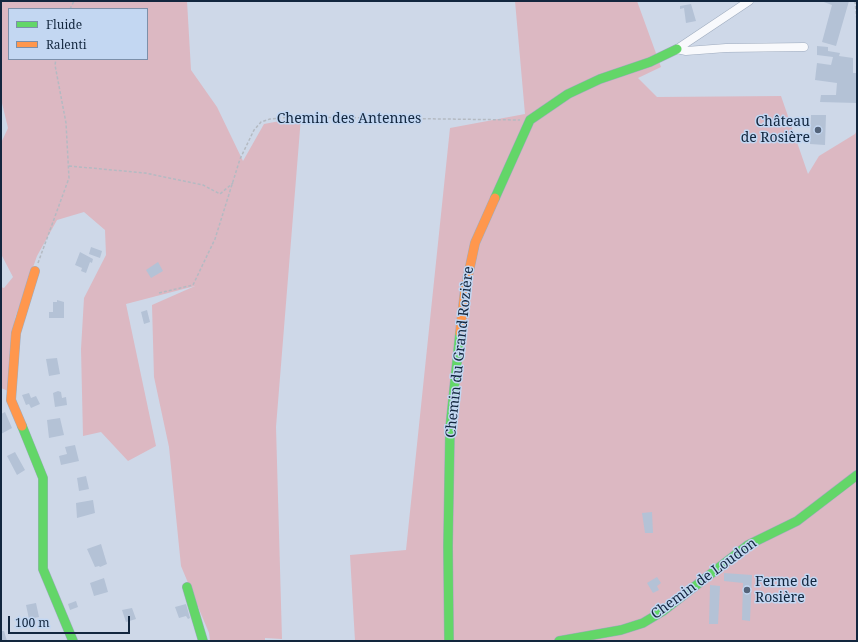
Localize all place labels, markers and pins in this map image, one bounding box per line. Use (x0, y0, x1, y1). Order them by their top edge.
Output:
place label: Château de Rosière (741, 114, 810, 146)
marker: Château de Rosière (813, 125, 823, 135)
place label: Ferme de Rosière (755, 574, 817, 606)
marker: Ferme de Rosière (742, 585, 752, 595)

